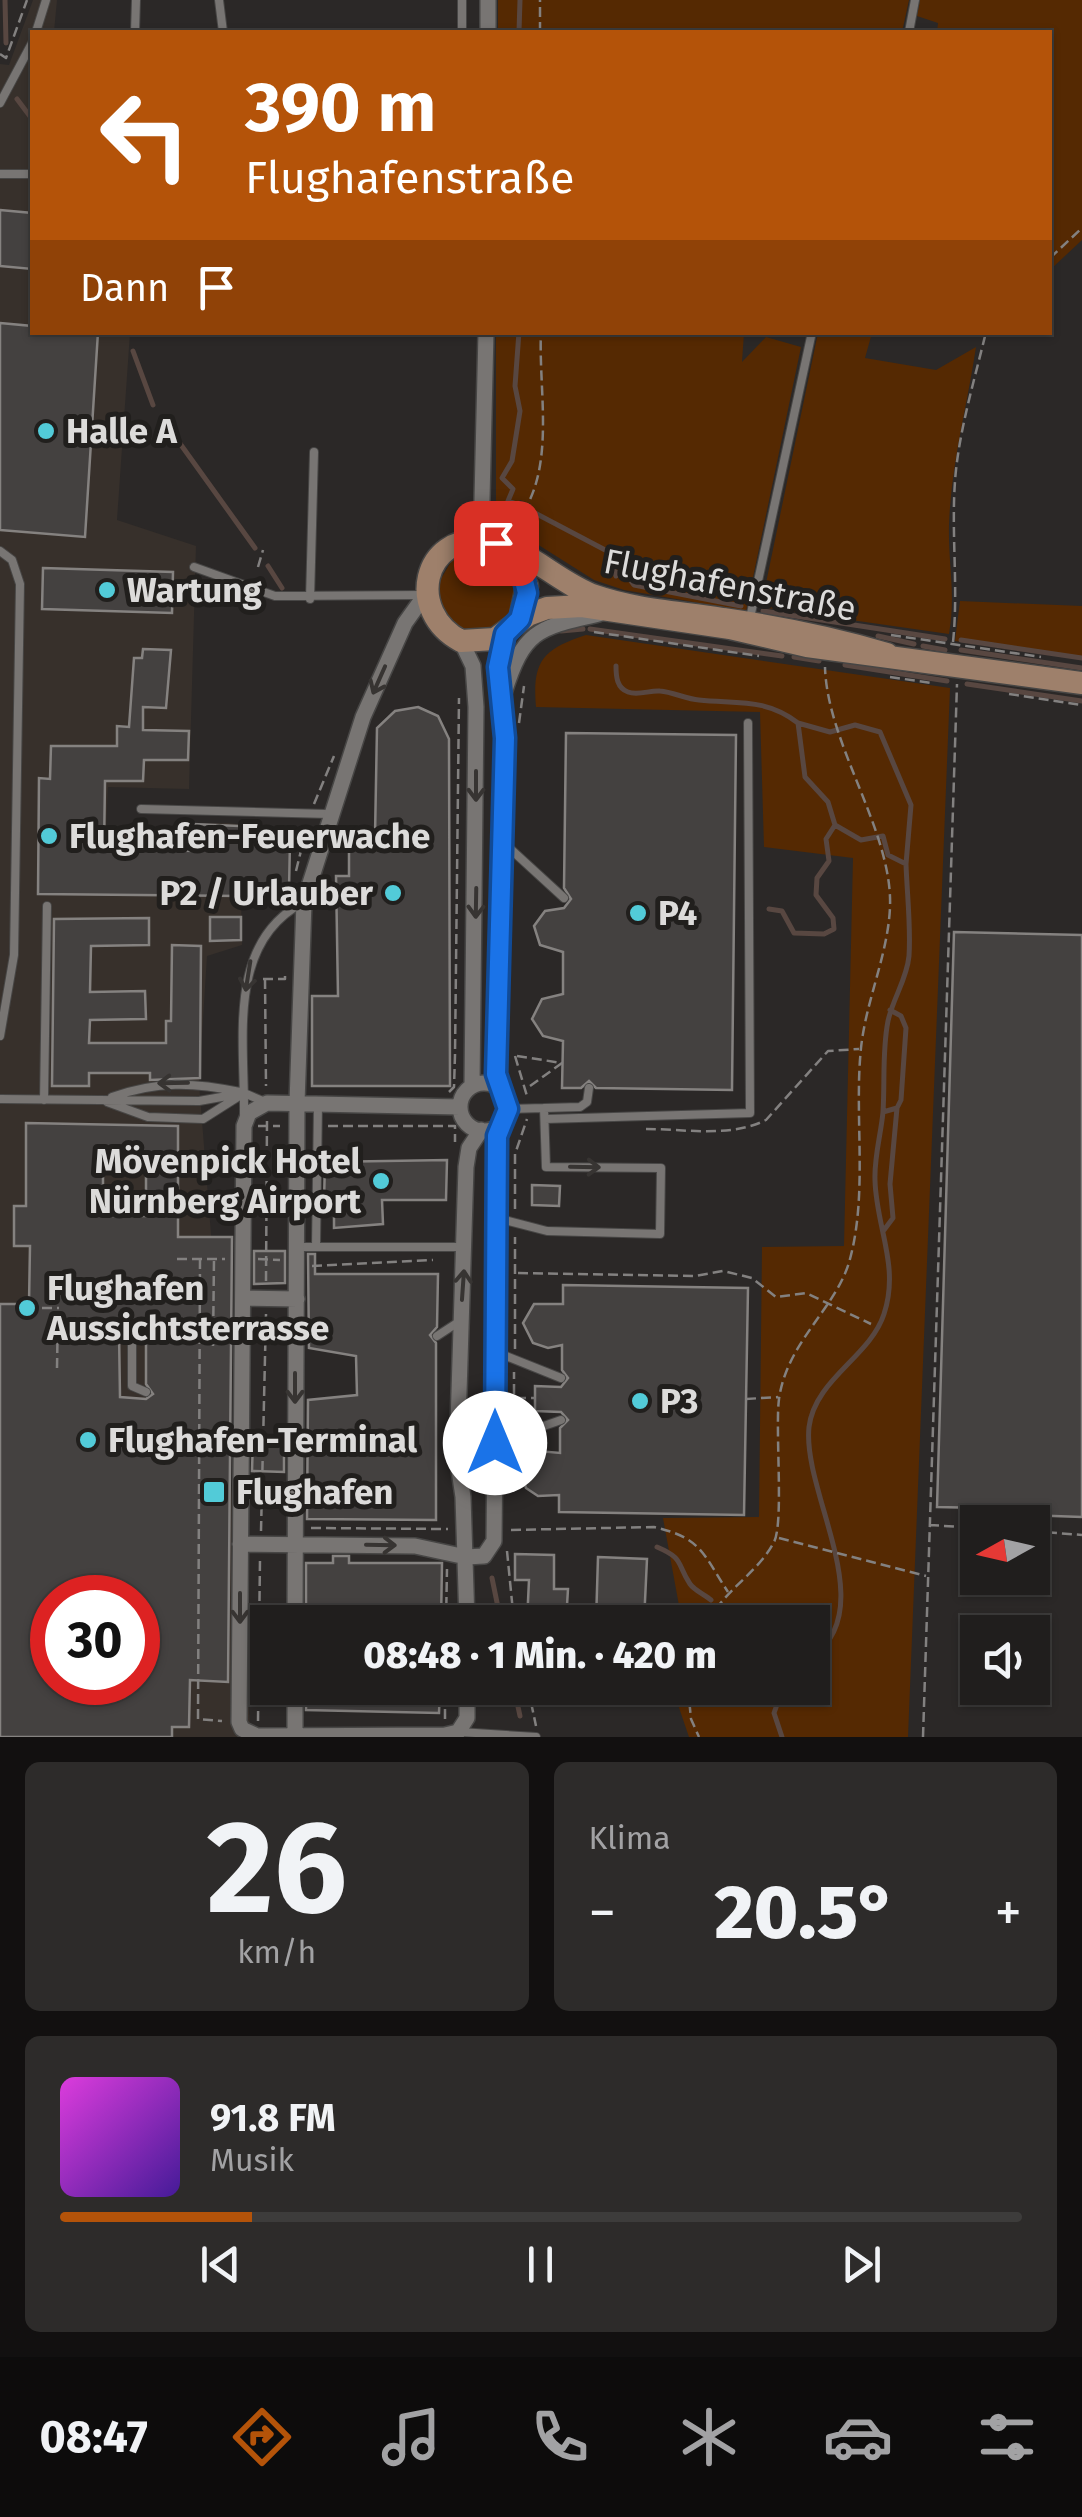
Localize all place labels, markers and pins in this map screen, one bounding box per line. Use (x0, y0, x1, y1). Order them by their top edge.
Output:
place label: Halle A (66, 410, 178, 452)
marker: Halle A (35, 420, 57, 442)
pin (454, 501, 539, 586)
place label: Wartung (127, 569, 263, 611)
marker: Wartung (96, 579, 118, 601)
place label: Flughafen-Feuerwache (69, 815, 430, 857)
marker: Flughafen-Feuerwache (38, 825, 60, 847)
place label: P2 / Urlauber (159, 872, 374, 914)
marker: P2 / Urlauber (382, 882, 404, 904)
place label: P4 (658, 892, 698, 934)
marker: P4 (627, 902, 649, 924)
place label: Mövenpick Hotel Nürnberg Airport (89, 1140, 362, 1222)
marker: Mövenpick Hotel Nürnberg Airport (370, 1170, 392, 1192)
place label: Flughafen Aussichtsterrasse (46, 1267, 329, 1349)
marker: Flughafen Aussichtsterrasse (16, 1297, 38, 1319)
place label: P3 (660, 1380, 699, 1422)
marker: P3 (629, 1390, 651, 1412)
place label: Flughafen-Terminal (108, 1419, 418, 1461)
marker: Flughafen-Terminal (77, 1429, 99, 1451)
place label: Flughafen (236, 1471, 393, 1513)
marker: Flughafen (201, 1479, 227, 1505)

